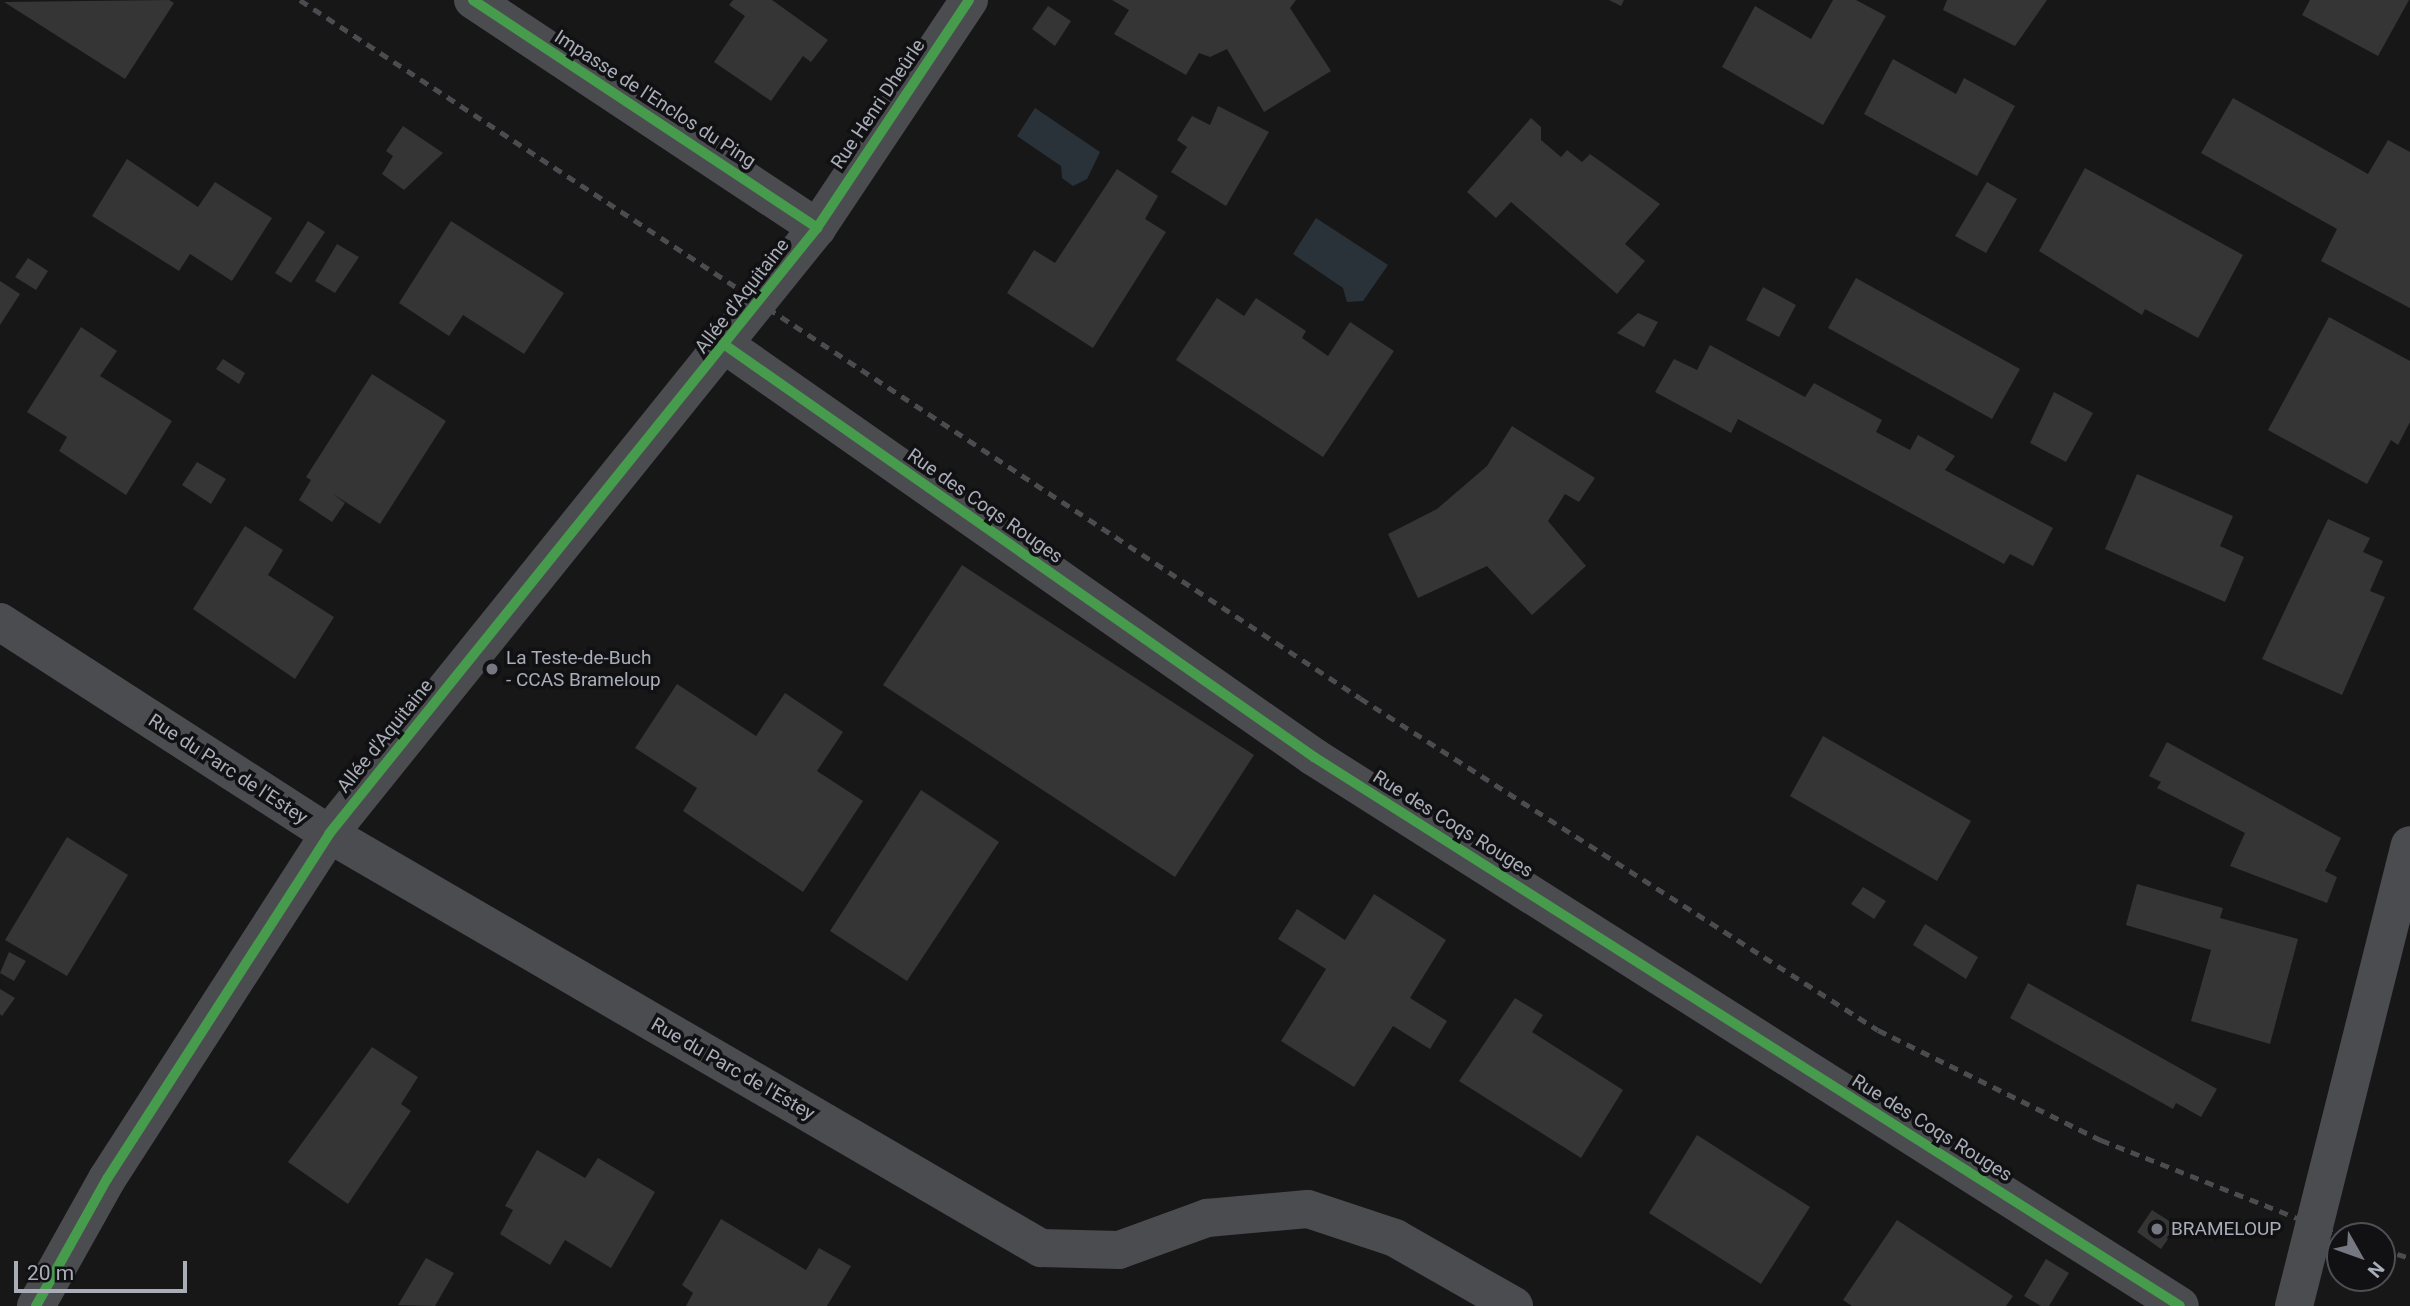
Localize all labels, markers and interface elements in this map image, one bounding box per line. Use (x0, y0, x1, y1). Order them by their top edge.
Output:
street label: Impasse de l'Enclos du Ping (550, 25, 760, 173)
street label: Rue Henri Dheûrle (826, 35, 930, 173)
street label: Allée d'Aquitaine (690, 234, 794, 358)
street label: Rue des Coqs Rouges (903, 444, 1067, 568)
place label: La Teste-de-Buch - CCAS Brameloup (506, 647, 661, 691)
marker: La Teste-de-Buch - CCAS Brameloup (484, 661, 500, 677)
street label: Allée d'Aquitaine (332, 675, 438, 797)
street label: Rue du Parc de l'Estey (144, 709, 312, 829)
street label: Rue des Coqs Rouges (1369, 765, 1537, 883)
street label: Rue du Parc de l'Estey (647, 1013, 819, 1125)
street label: Rue des Coqs Rouges (1848, 1069, 2016, 1187)
place label: BRAMELOUP (2171, 1218, 2281, 1240)
marker: BRAMELOUP (2149, 1221, 2165, 1237)
north arrow (2326, 1222, 2396, 1292)
scale bar (18, 1246, 191, 1290)
text: N (2363, 1257, 2389, 1282)
text: 20 m (27, 1261, 74, 1285)

